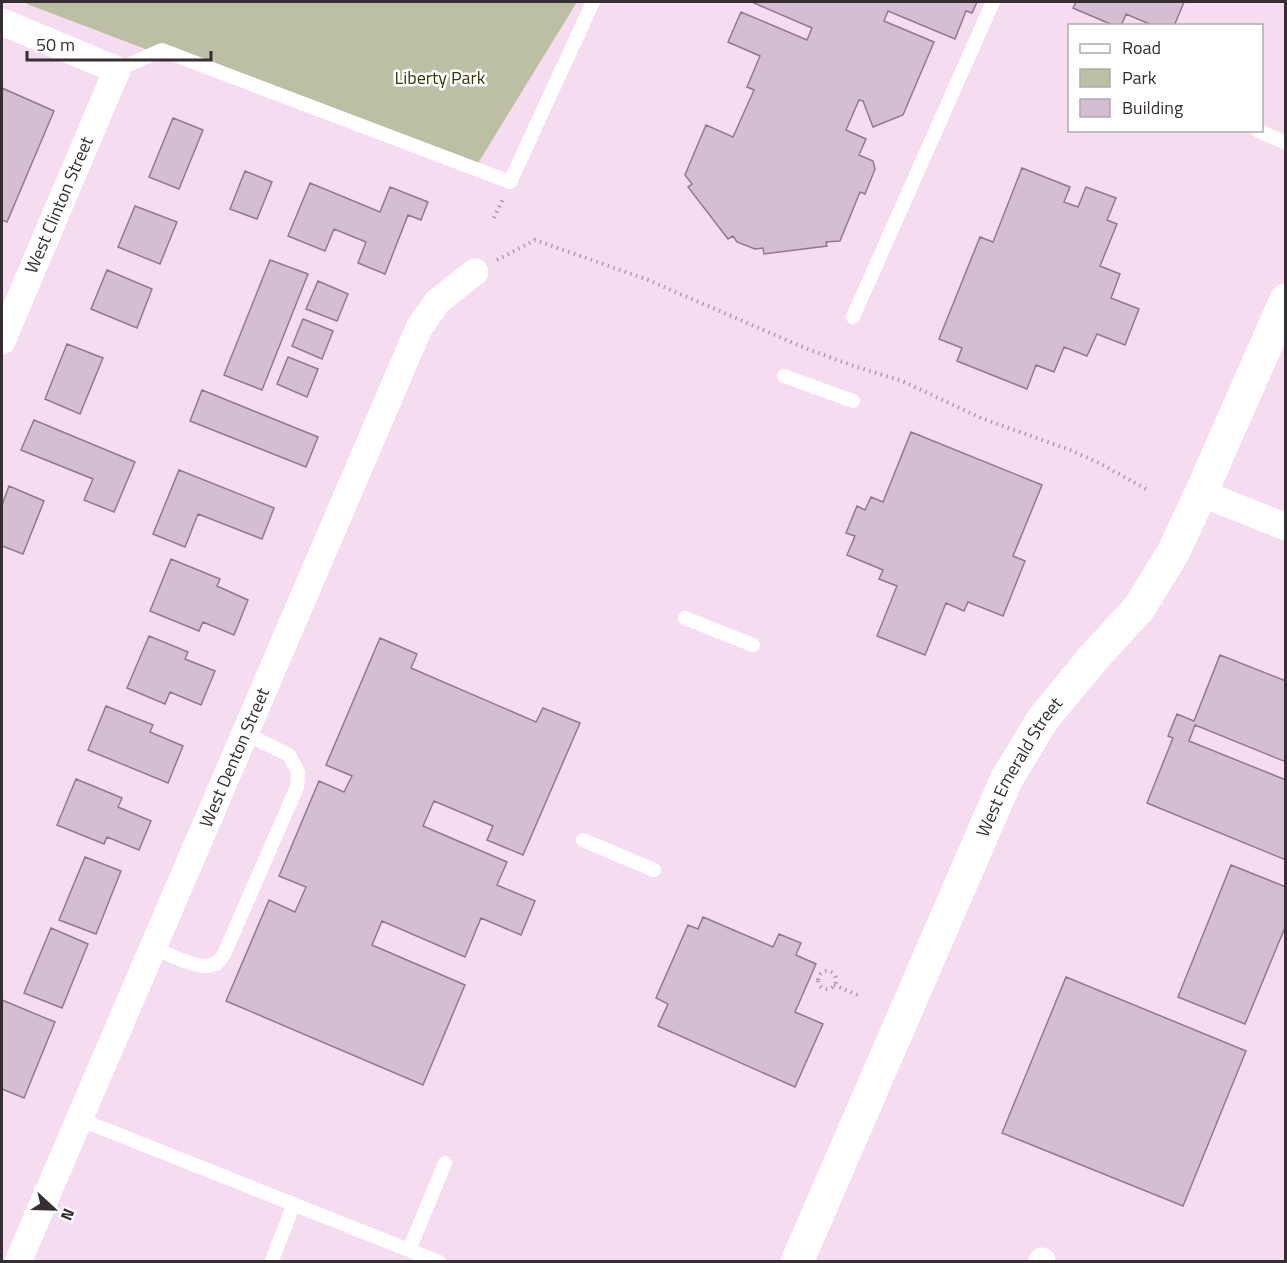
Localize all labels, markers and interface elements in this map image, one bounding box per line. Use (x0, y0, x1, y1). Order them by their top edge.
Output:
scale bar (27, 24, 212, 62)
legend (1068, 24, 1263, 132)
text: 50 m (36, 31, 75, 58)
text: Road (1122, 34, 1161, 61)
park label: Liberty Park (395, 64, 486, 91)
text: Park (1122, 64, 1157, 91)
text: Building (1122, 94, 1183, 121)
street label: West Clinton Street (17, 131, 100, 278)
street label: West Denton Street (192, 683, 276, 831)
street label: West Emerald Street (969, 690, 1069, 841)
north arrow (24, 1179, 84, 1239)
text: N (55, 1205, 81, 1224)

